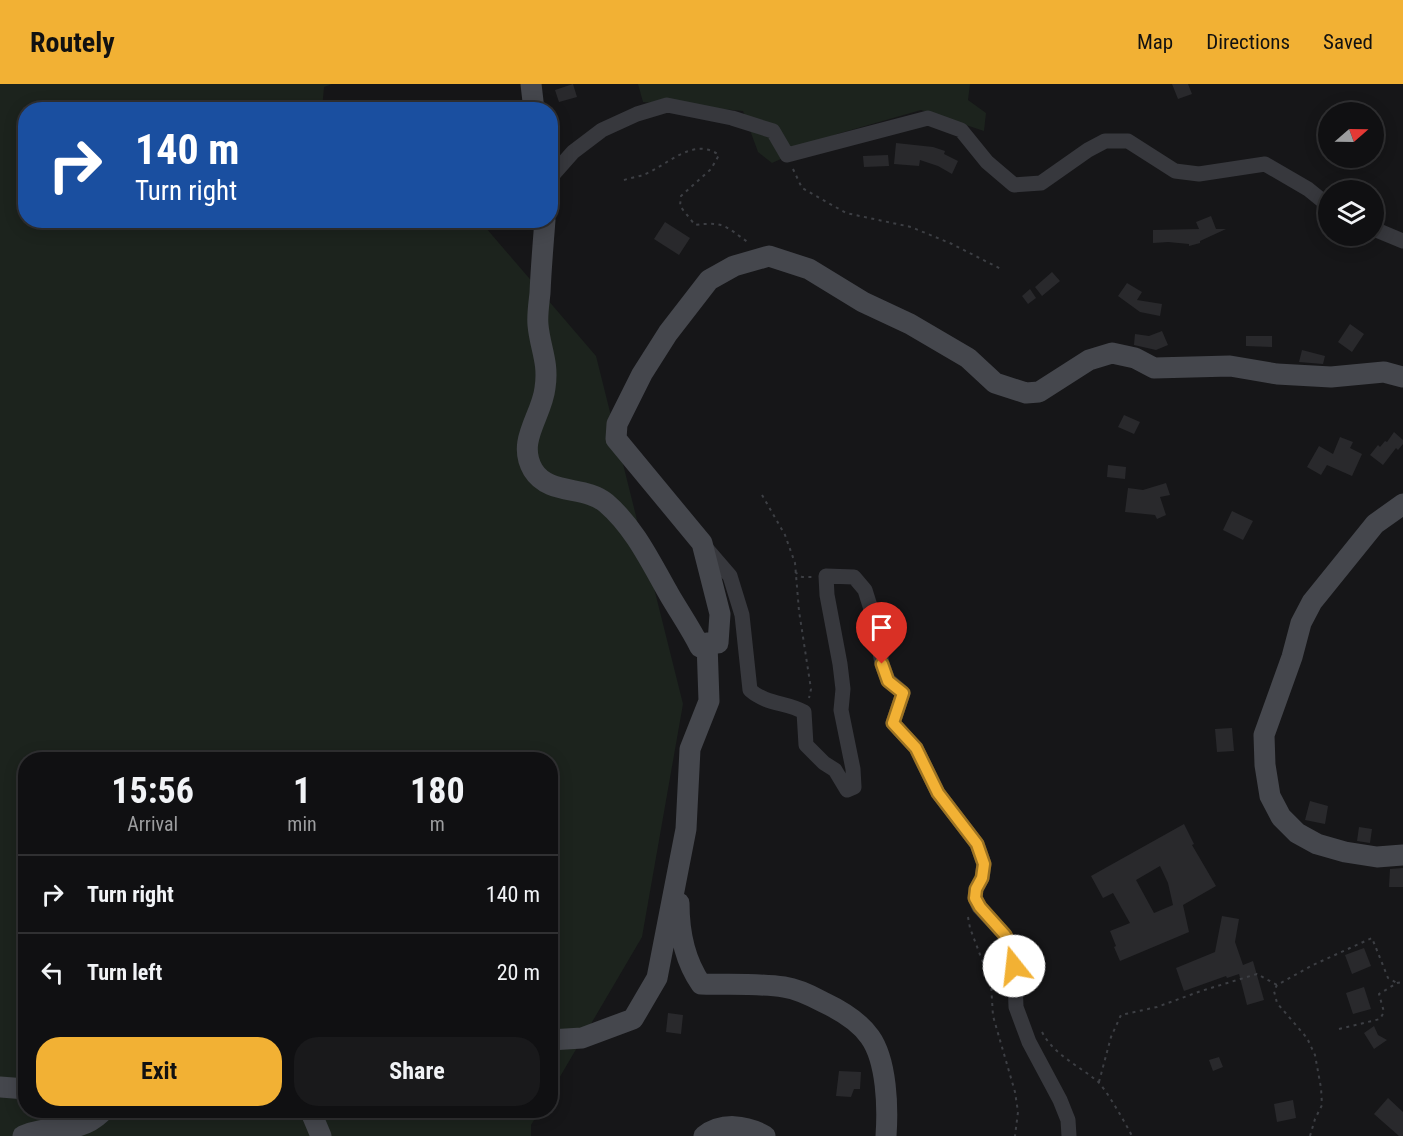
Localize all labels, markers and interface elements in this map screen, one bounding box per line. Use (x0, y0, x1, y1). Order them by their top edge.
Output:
text: Routely (30, 26, 115, 59)
text: Map (1137, 30, 1173, 54)
text: Directions (1206, 30, 1290, 54)
text: Saved (1323, 30, 1373, 54)
north arrow (1318, 102, 1384, 168)
map controls (1318, 102, 1384, 246)
text: 140 m (135, 125, 240, 174)
icon: right (36, 126, 114, 204)
text: Turn right (135, 175, 237, 207)
button: layers (1318, 180, 1384, 246)
pin (856, 602, 907, 664)
icon: arrive (865, 611, 898, 644)
text: 15:56 (111, 770, 194, 812)
text: 1 (293, 770, 311, 812)
text: 180 (410, 770, 465, 812)
text: Arrival (127, 812, 178, 836)
text: min (287, 812, 317, 836)
text: m (430, 812, 445, 836)
icon: right (36, 878, 69, 911)
text: Turn right (87, 882, 174, 907)
text: 140 m (486, 882, 540, 907)
position arrow (982, 934, 1046, 998)
icon: left (36, 956, 69, 989)
text: Turn left (87, 960, 162, 985)
text: 20 m (497, 960, 540, 985)
button: Exit (36, 1037, 282, 1106)
button: Share (294, 1037, 540, 1106)

